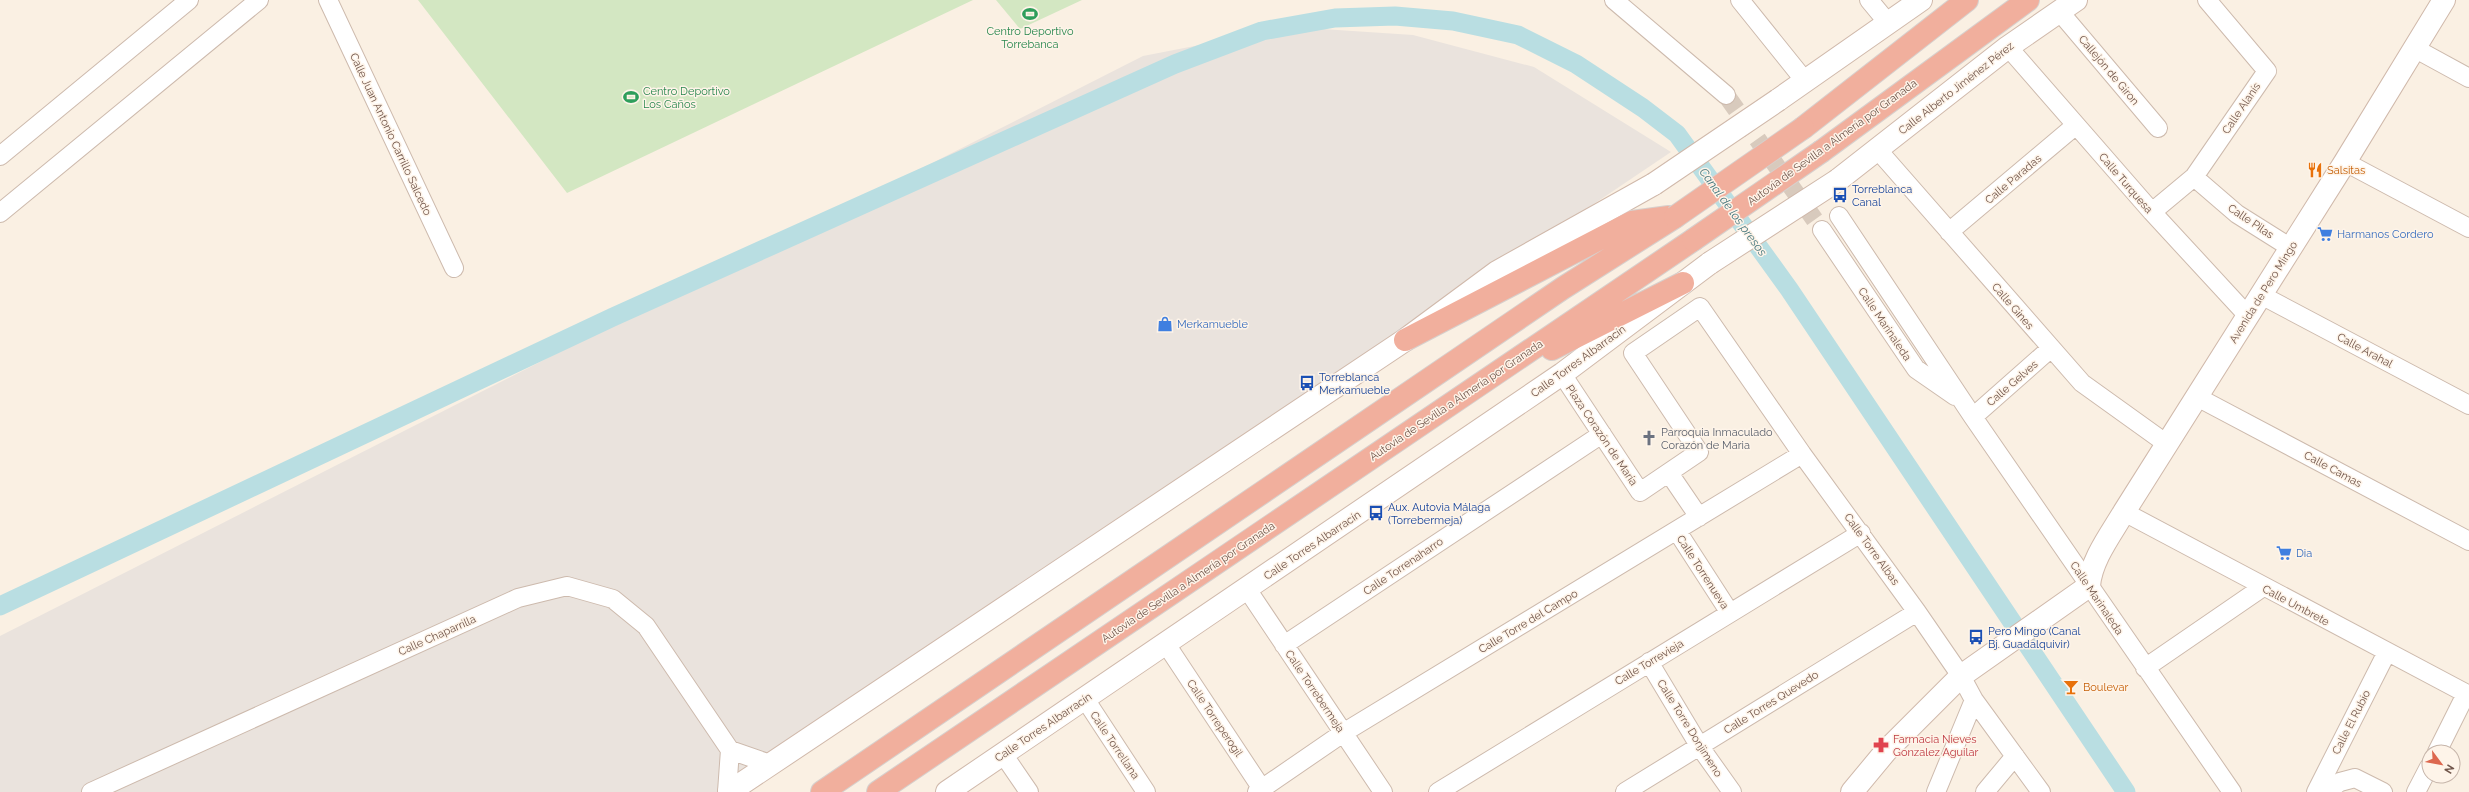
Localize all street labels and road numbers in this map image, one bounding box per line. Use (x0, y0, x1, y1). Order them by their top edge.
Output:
street label: Callejón de Giron (2076, 33, 2142, 108)
street label: Calle Alberto Jiménez Pérez (1896, 39, 2017, 137)
street label: Calle Juan Antonio Carrillo Salcedo (347, 51, 434, 218)
street label: Autovía de Sevilla a Almería por Granada (1745, 77, 1920, 208)
street label: Calle Alanís (2220, 80, 2263, 136)
street label: Calle Turquesa (2096, 151, 2155, 216)
street label: Calle Paradas (1983, 152, 2044, 207)
street label: Calle Pilas (2225, 201, 2276, 241)
street label: Avenida de Pero Mingo (2227, 238, 2300, 346)
street label: Calle Gines (1989, 280, 2036, 332)
street label: Calle Marinaleda (1855, 285, 1914, 363)
street label: Calle Torres Albarracín (1528, 323, 1628, 400)
street label: Calle Arahal (2335, 330, 2395, 371)
street label: Autovía de Sevilla a Almería por Granada (1367, 337, 1545, 463)
street label: Calle Gelves (1984, 358, 2041, 409)
street label: Plaza Corazón de María (1563, 382, 1640, 488)
street label: Calle Camas (2302, 449, 2364, 490)
street label: Calle Torres Albarracín (1261, 508, 1363, 583)
street label: Calle Torre Albas (1841, 511, 1902, 588)
street label: Autovía de Sevilla a Almería por Granada (1099, 519, 1277, 645)
street label: Calle Torrenueva (1674, 533, 1731, 612)
street label: Calle Torrenaharro (1361, 535, 1446, 598)
street label: Calle Marinaleda (2067, 559, 2126, 637)
street label: Calle Umbrete (2260, 582, 2332, 629)
street label: Calle Torre del Campo (1476, 587, 1580, 656)
street label: Calle Chaparrilla (396, 613, 478, 658)
street label: Calle Torrevieja (1613, 637, 1686, 688)
street label: Calle Torrebermeja (1282, 648, 1347, 735)
street label: Calle Torres Quevedo (1722, 668, 1821, 737)
street label: Calle Torreperogil (1184, 677, 1245, 759)
street label: Calle Torre Donjimeno (1654, 677, 1725, 780)
street label: Calle El Rubio (2330, 688, 2373, 757)
street label: Calle Torres Albarracín (992, 690, 1094, 765)
street label: Calle Torrellana (1087, 709, 1142, 782)

